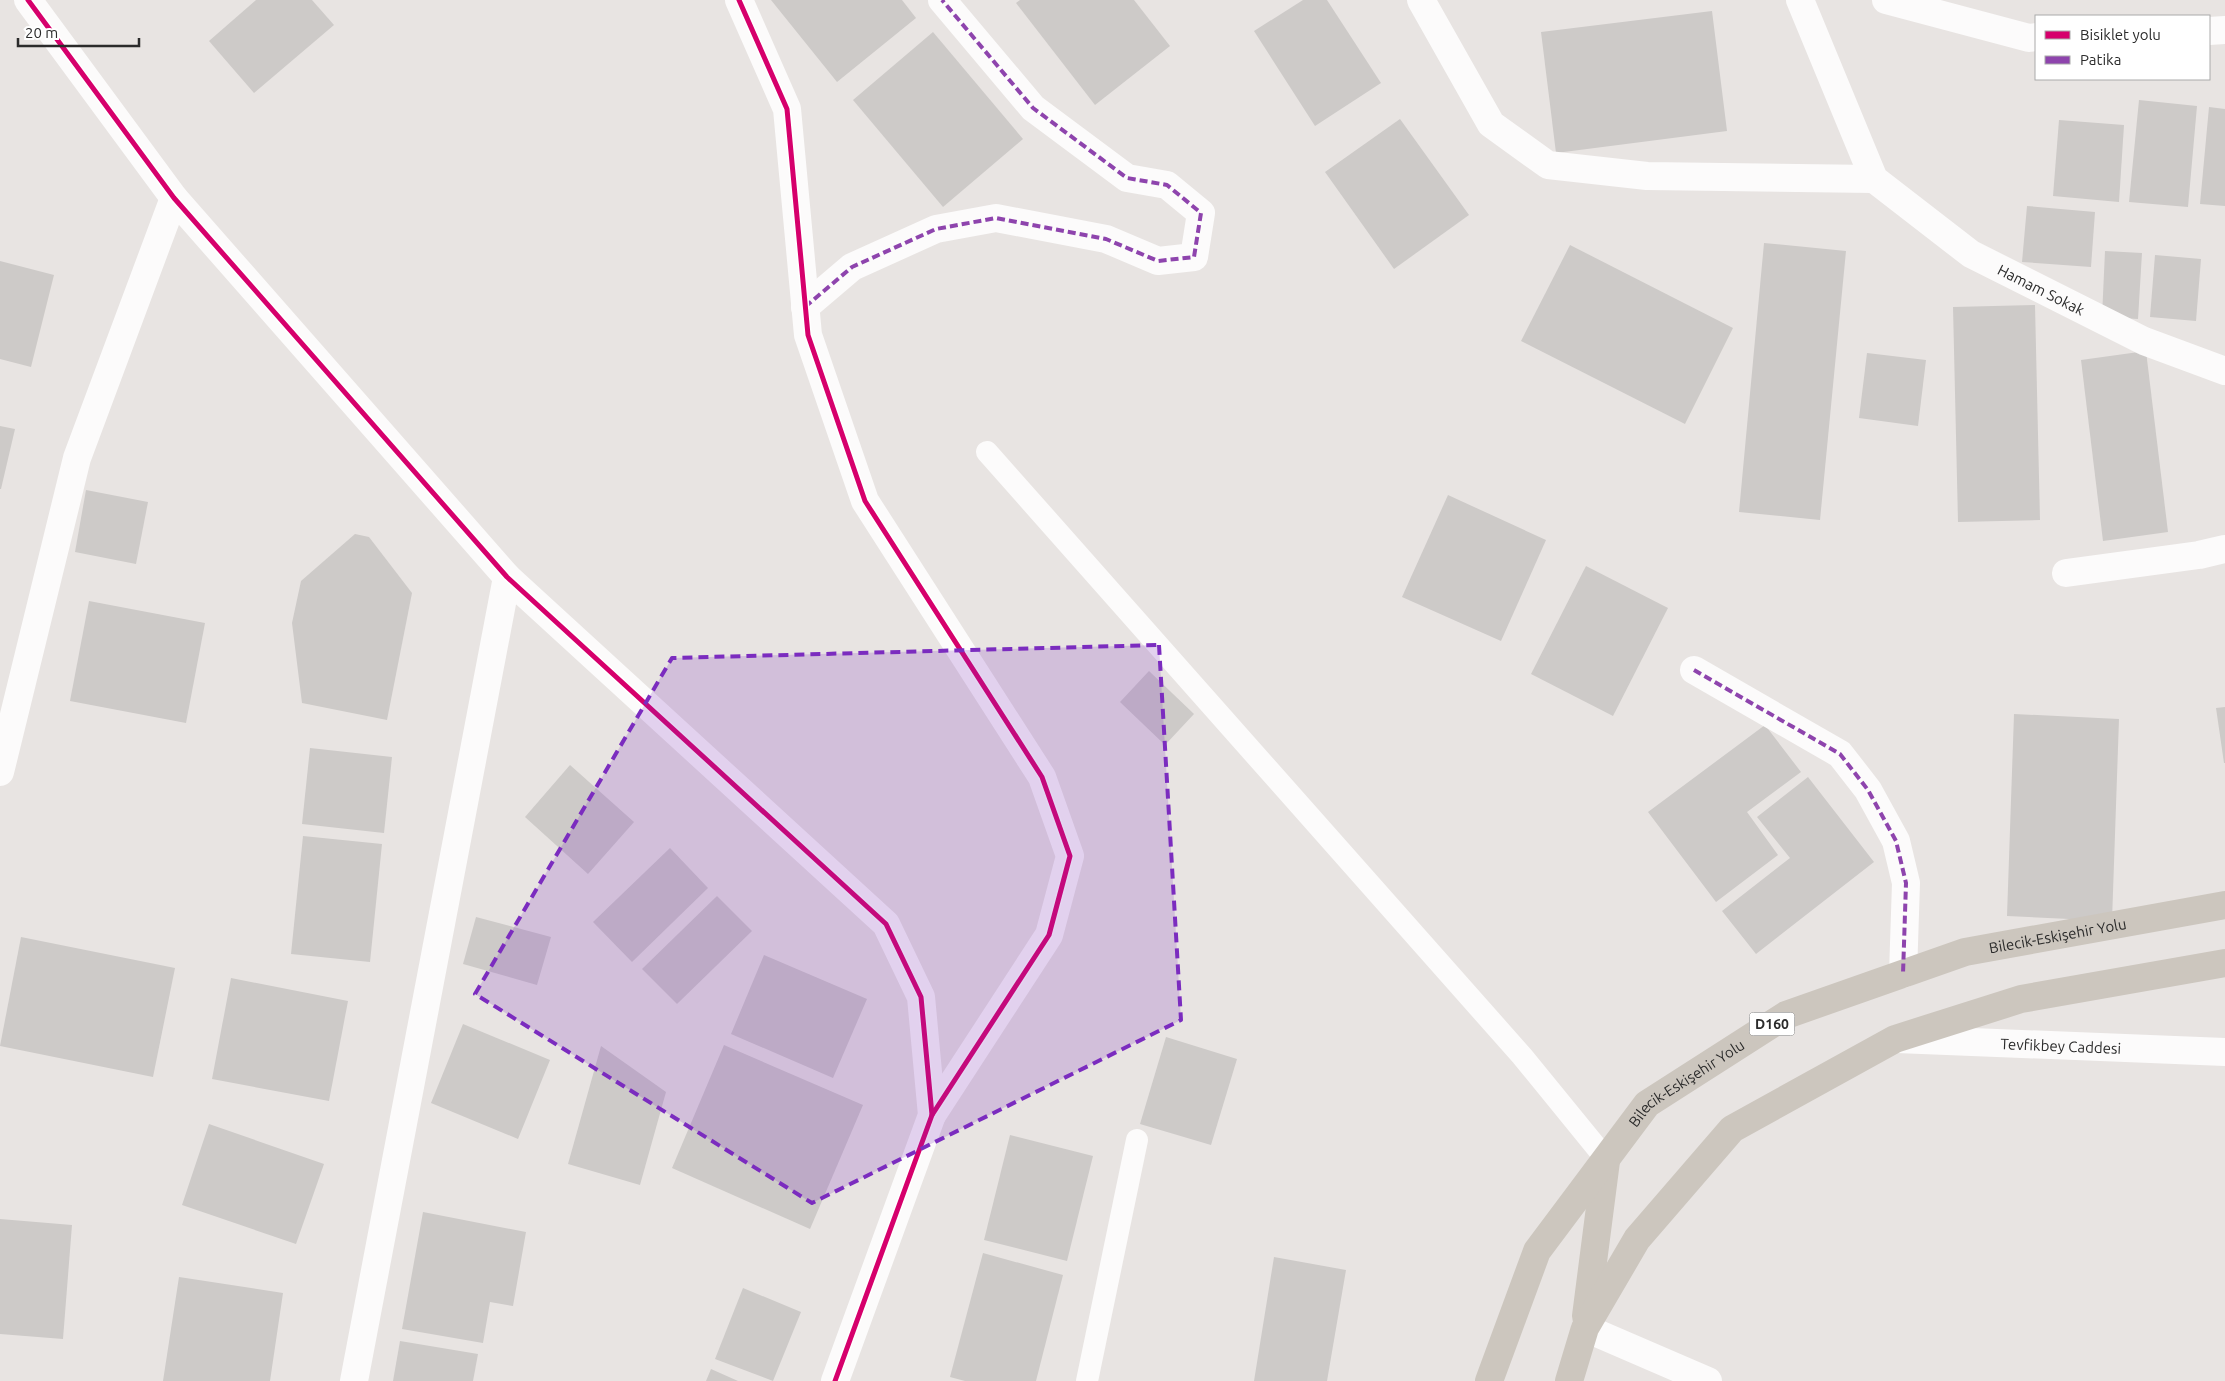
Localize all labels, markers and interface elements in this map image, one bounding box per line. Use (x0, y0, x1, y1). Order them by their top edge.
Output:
scale bar (18, 15, 139, 47)
legend (2035, 15, 2210, 80)
text: 20 m (25, 24, 58, 41)
text: Bisiklet yolu (2080, 26, 2161, 43)
text: Patika (2080, 51, 2121, 68)
street label: Hamam Sokak (1995, 260, 2088, 318)
street label: Bilecik-Eskişehir Yolu (1987, 915, 2128, 956)
road number: D160 (1750, 1012, 1794, 1036)
street label: Tevfikbey Caddesi (2000, 1035, 2122, 1056)
street label: Bilecik-Eskişehir Yolu (1625, 1036, 1747, 1130)

